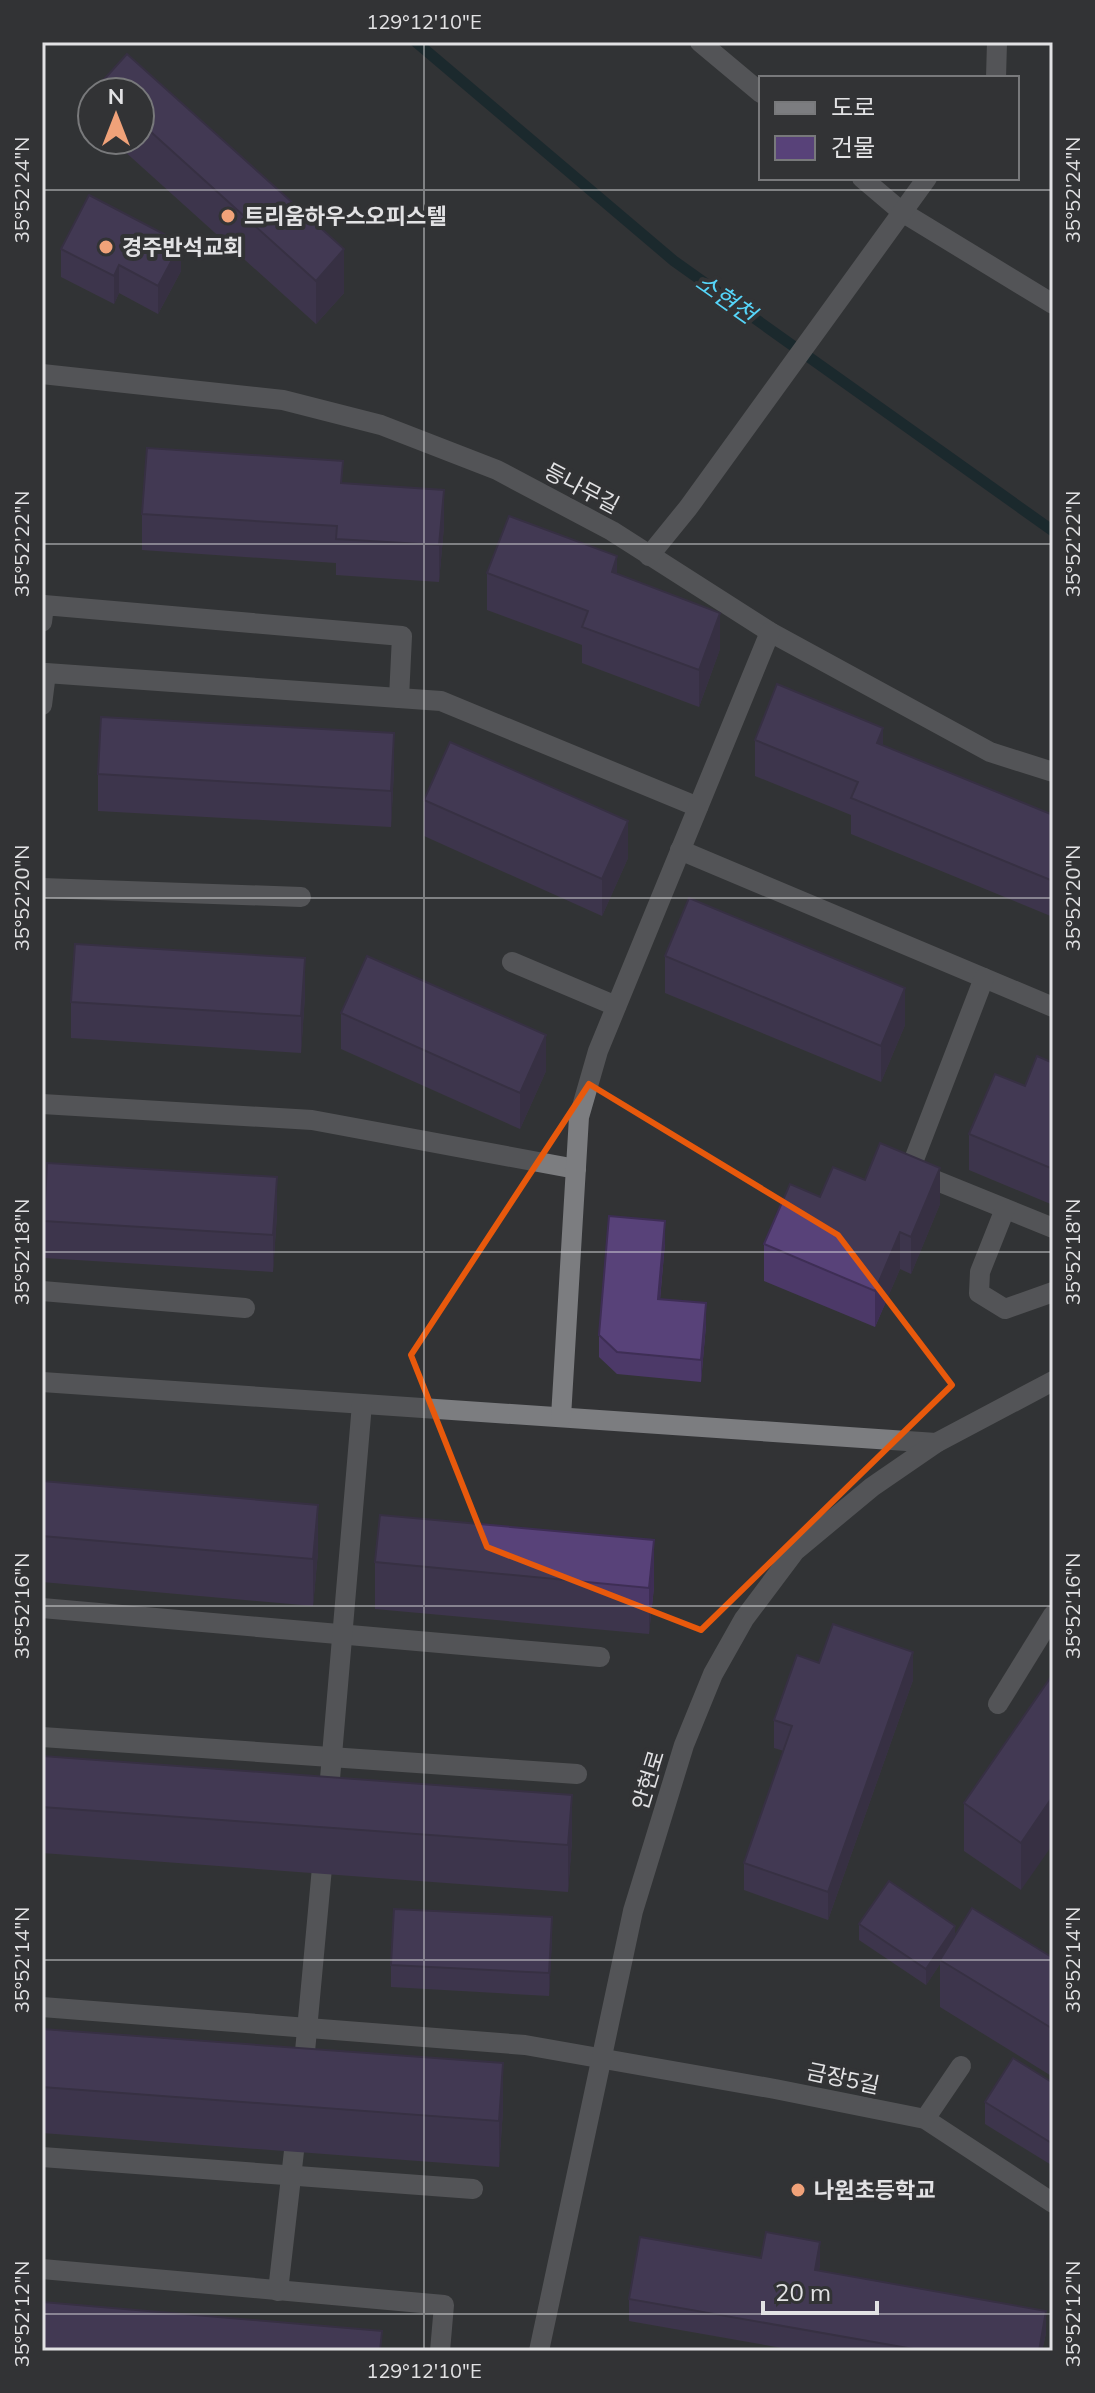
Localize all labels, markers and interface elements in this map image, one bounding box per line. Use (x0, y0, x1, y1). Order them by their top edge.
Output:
text: 129°12'10"E (366, 9, 482, 34)
north arrow (76, 76, 156, 156)
legend (759, 76, 1019, 180)
text: N (108, 82, 124, 110)
text: 도로 (831, 92, 875, 122)
text: 건물 (831, 132, 875, 162)
text: 35°52'24"N (9, 137, 34, 243)
text: 35°52'24"N (1060, 137, 1085, 243)
place label: 트리움하우스오피스텔 (244, 202, 446, 230)
marker: 트리움하우스오피스텔 (219, 207, 237, 225)
place label: 경주반석교회 (122, 233, 243, 261)
marker: 경주반석교회 (97, 238, 115, 256)
water label: 소현천 (690, 267, 764, 331)
street label: 등나무길 (540, 457, 624, 519)
text: 35°52'22"N (9, 491, 34, 597)
text: 35°52'22"N (1060, 491, 1085, 597)
text: 35°52'20"N (9, 845, 34, 951)
text: 35°52'20"N (1060, 845, 1085, 951)
text: 35°52'18"N (9, 1199, 34, 1305)
text: 35°52'18"N (1060, 1199, 1085, 1305)
text: 35°52'16"N (9, 1553, 34, 1659)
text: 35°52'16"N (1060, 1553, 1085, 1659)
street label: 안현로 (626, 1747, 670, 1813)
text: 35°52'14"N (9, 1907, 34, 2013)
text: 35°52'14"N (1060, 1907, 1085, 2013)
street label: 금장5길 (804, 2057, 882, 2099)
place label: 나원초등학교 (814, 2176, 935, 2204)
marker: 나원초등학교 (789, 2181, 807, 2199)
text: 35°52'12"N (9, 2261, 34, 2367)
text: 35°52'12"N (1060, 2261, 1085, 2367)
scale bar (763, 2265, 877, 2315)
text: 20 m (775, 2277, 831, 2307)
text: 129°12'10"E (366, 2358, 482, 2383)

